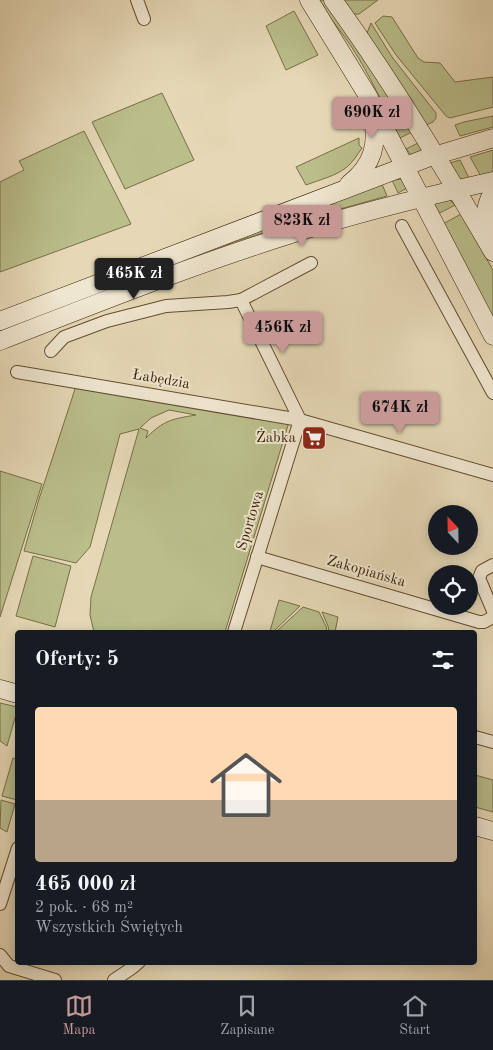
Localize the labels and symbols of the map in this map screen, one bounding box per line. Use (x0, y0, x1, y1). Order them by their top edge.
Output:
pin: 690K zł (326, 96, 418, 139)
pin: 823K zł (256, 204, 348, 247)
pin: 465K zł (88, 258, 180, 300)
pin: 456K zł (237, 312, 329, 354)
street label: Łabędzia (131, 368, 192, 393)
pin: 674K zł (354, 392, 446, 434)
supermarket icon: Żabka (301, 425, 327, 451)
place label: Żabka (256, 428, 297, 446)
street label: Sportowa (235, 489, 267, 553)
north arrow (428, 505, 478, 555)
street label: Zakopiańska (325, 554, 408, 591)

